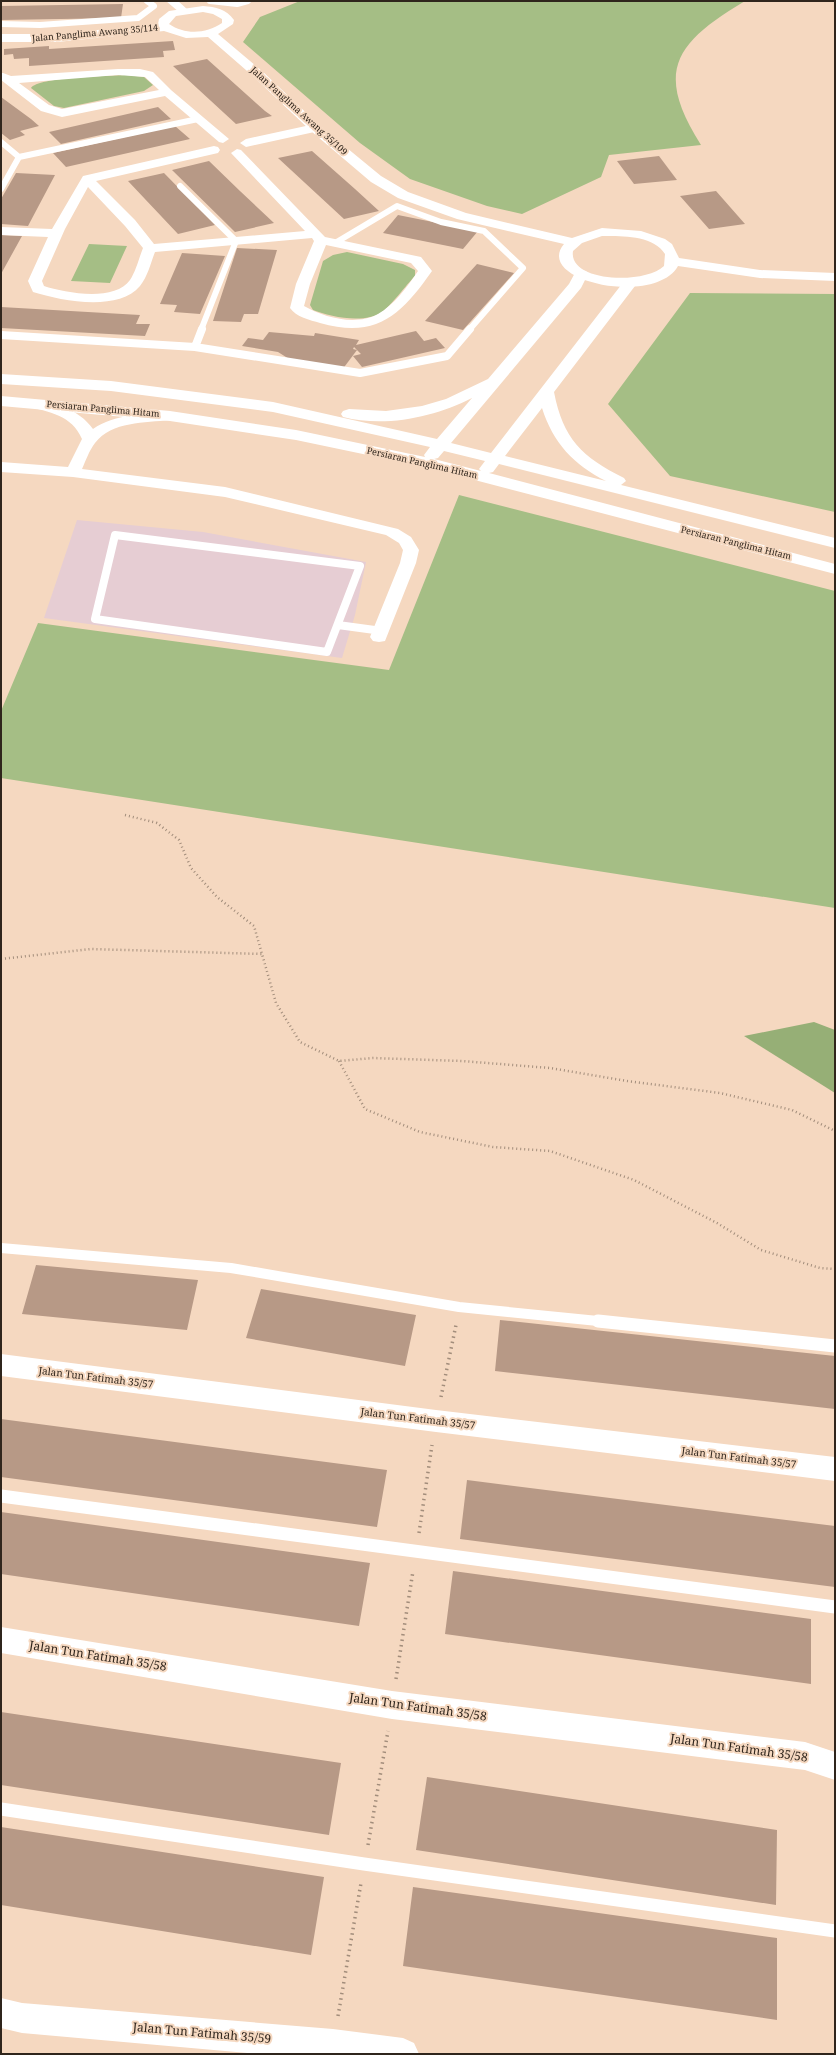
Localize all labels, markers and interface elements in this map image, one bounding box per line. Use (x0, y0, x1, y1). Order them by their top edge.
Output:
street label: Jalan Panglima Awang 35/114 (30, 21, 159, 45)
street label: Jalan Panglima Awang 35/109 (247, 63, 351, 158)
street label: Persiaran Panglima Hitam (46, 397, 161, 420)
street label: Persiaran Panglima Hitam (365, 443, 479, 482)
street label: Persiaran Panglima Hitam (680, 523, 793, 563)
street label: Jalan Tun Fatimah 35/57 (37, 1363, 155, 1391)
street label: Jalan Tun Fatimah 35/57 (359, 1404, 477, 1432)
street label: Jalan Tun Fatimah 35/57 (680, 1443, 798, 1471)
street label: Jalan Tun Fatimah 35/58 (27, 1636, 168, 1675)
street label: Jalan Tun Fatimah 35/58 (347, 1688, 488, 1725)
street label: Jalan Tun Fatimah 35/58 (668, 1729, 809, 1766)
street label: Jalan Tun Fatimah 35/59 (131, 2018, 272, 2047)

